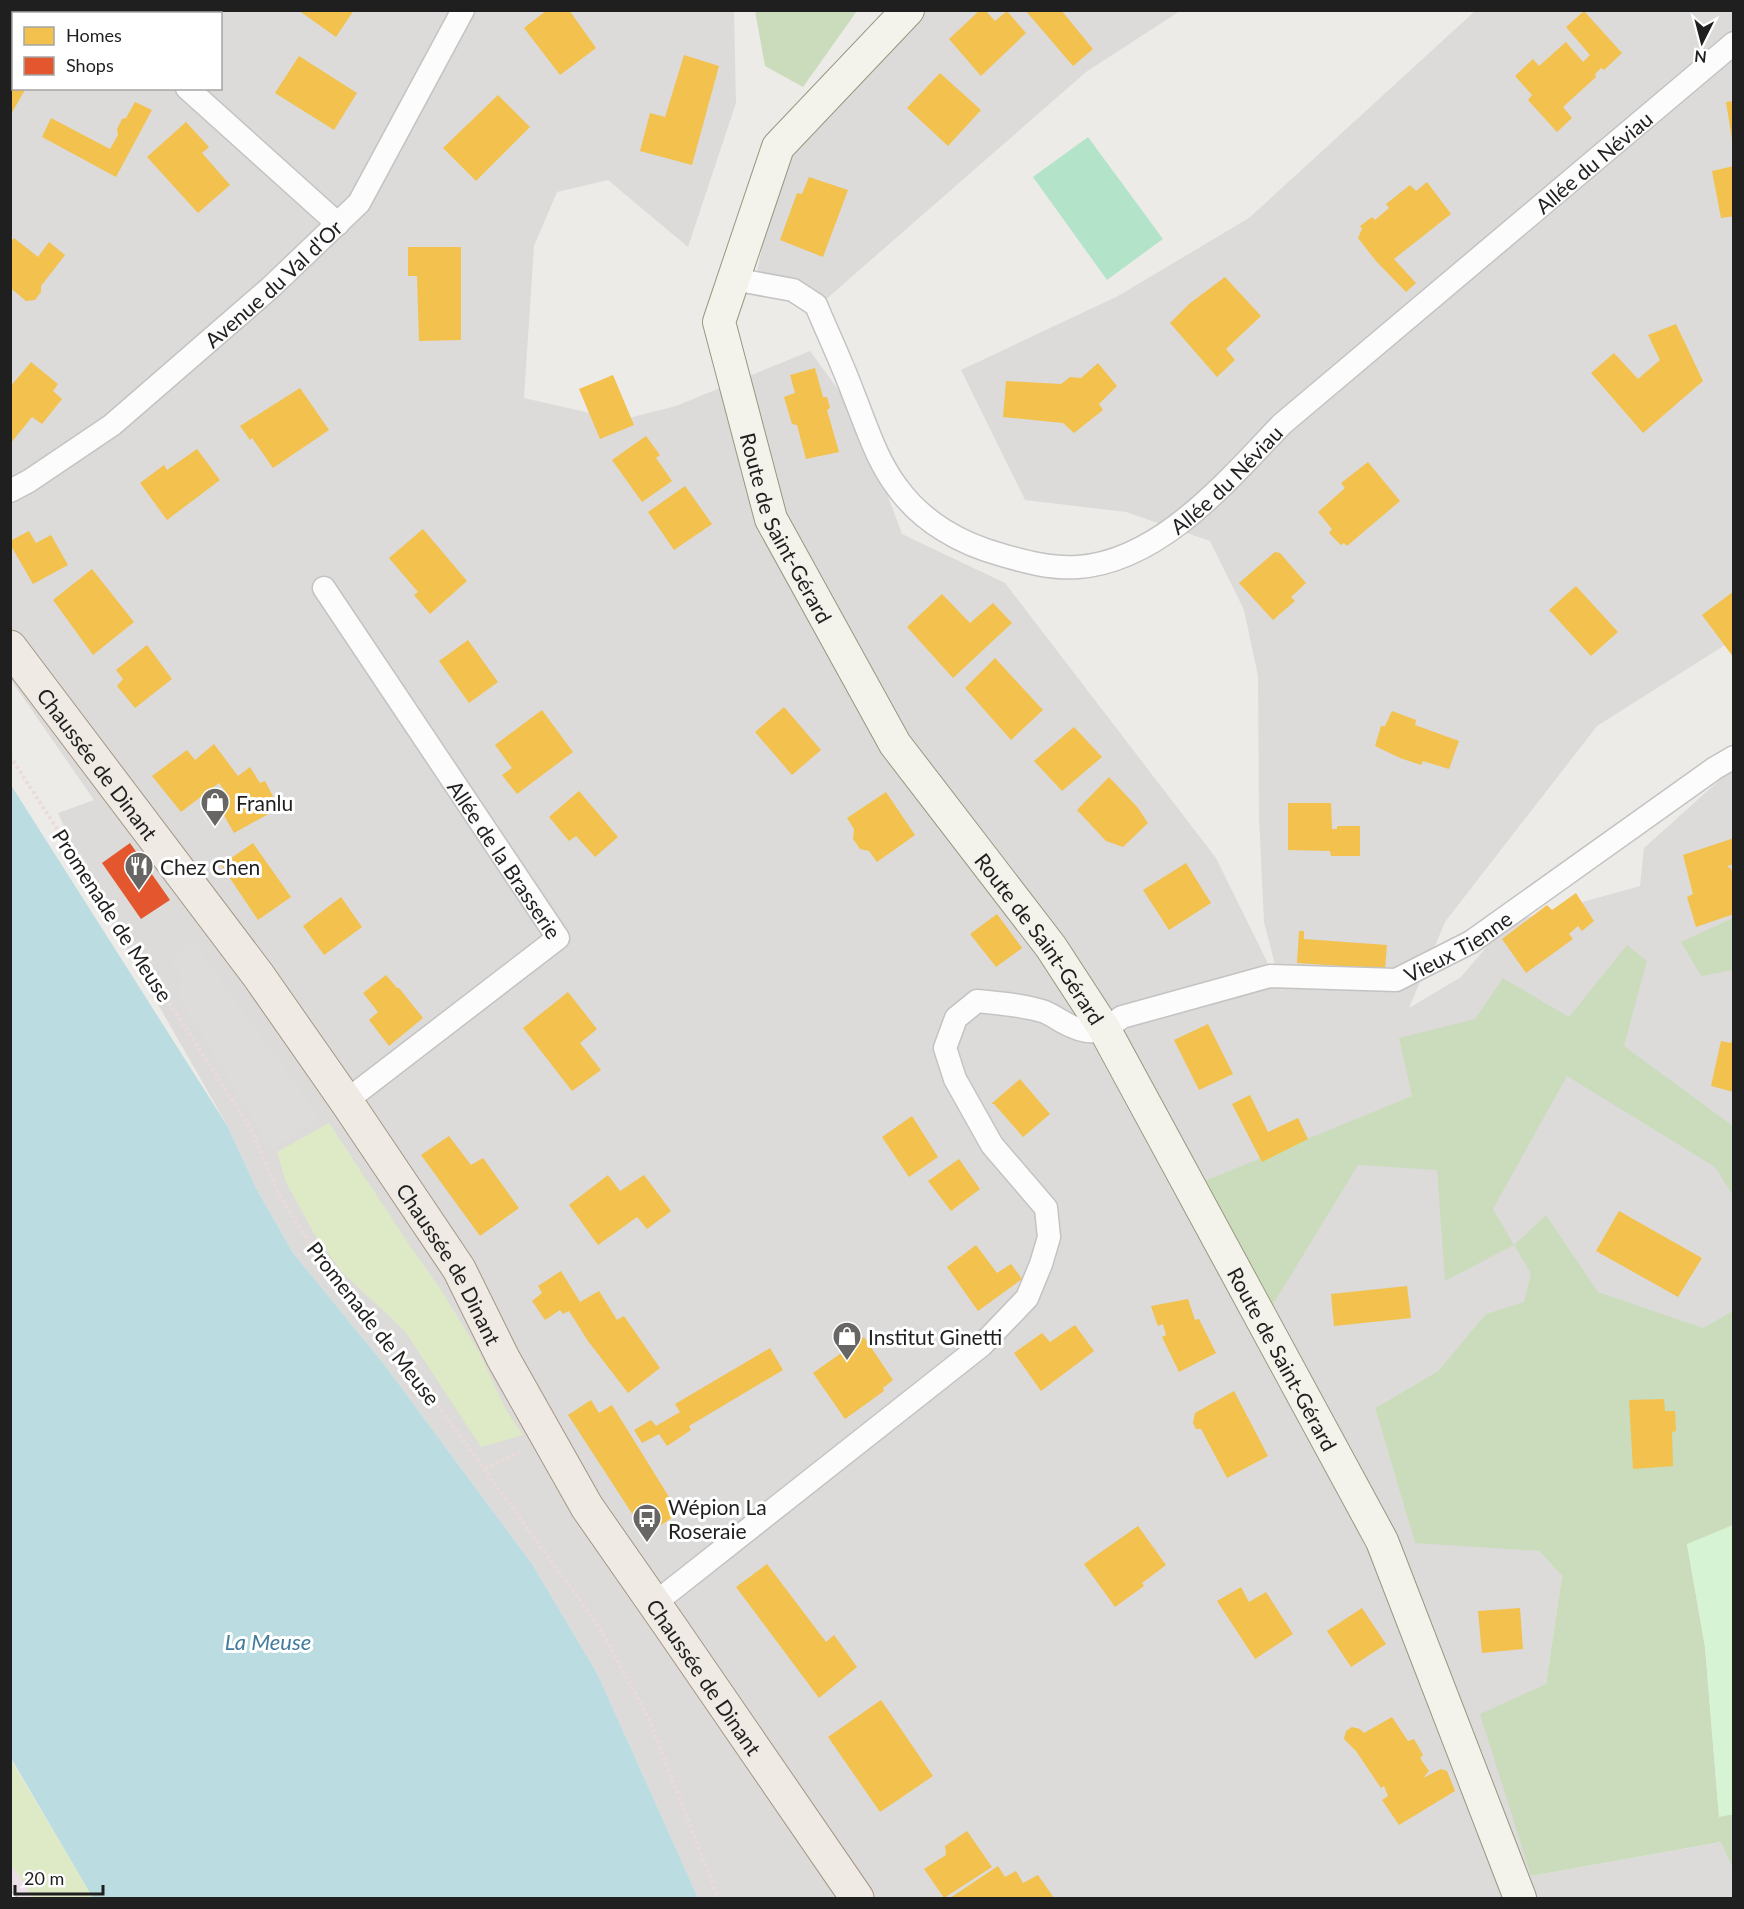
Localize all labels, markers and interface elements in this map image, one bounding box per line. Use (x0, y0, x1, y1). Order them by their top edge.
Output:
legend (12, 12, 222, 90)
north arrow (1672, 12, 1732, 72)
text: Homes (66, 24, 122, 46)
text: N (1693, 47, 1708, 68)
text: Shops (66, 54, 114, 76)
street label: Allée du Néviau (1530, 105, 1657, 218)
street label: Avenue du Val d'Or (199, 214, 347, 352)
street label: Allée du Néviau (1165, 420, 1287, 538)
street label: Route de Saint-Gérard (736, 430, 838, 627)
street label: Chaussée de Dinant (33, 683, 164, 845)
street label: Allée de la Brasserie (443, 775, 567, 943)
shop icon: Franlu (199, 786, 231, 828)
place label: Franlu (236, 790, 293, 815)
street label: Promenade de Meuse (48, 824, 178, 1006)
street label: Route de Saint-Gérard (971, 848, 1110, 1029)
restaurant icon: Chez Chen (123, 850, 155, 892)
place label: Chez Chen (160, 854, 260, 879)
street label: Vieux Tienne (1399, 905, 1516, 987)
street label: Chaussée de Dinant (392, 1178, 507, 1349)
street label: Promenade de Meuse (302, 1236, 446, 1410)
street label: Route de Saint-Gérard (1223, 1262, 1343, 1455)
shop icon: Institut Ginetti (831, 1320, 863, 1362)
place label: Institut Ginetti (868, 1324, 1002, 1349)
place label: Wépion La Roseraie (668, 1494, 767, 1543)
bus stop icon: Wépion La Roseraie (631, 1502, 663, 1544)
street label: Chaussée de Dinant (642, 1594, 767, 1760)
water label: La Meuse (225, 1628, 311, 1655)
scale bar (15, 1858, 104, 1896)
text: 20 m (24, 1867, 64, 1889)

